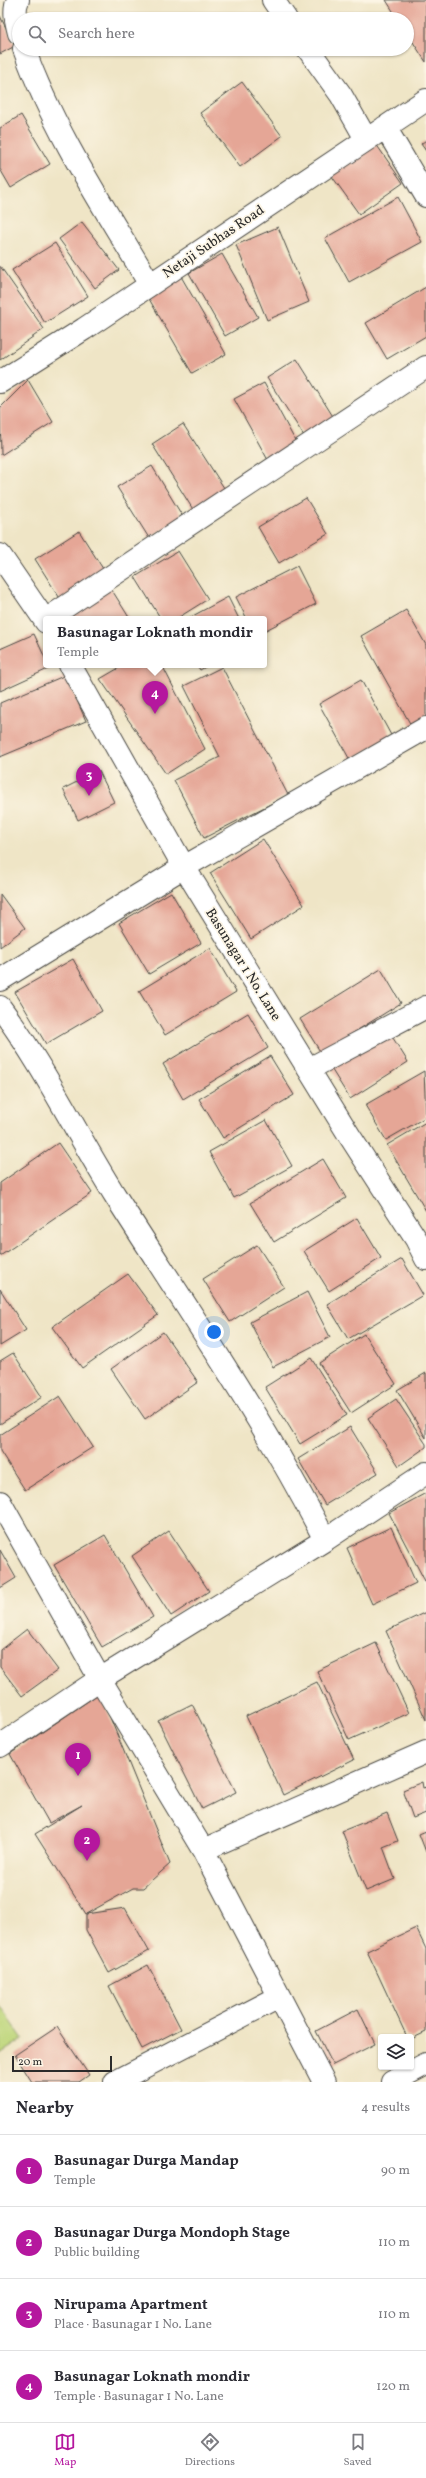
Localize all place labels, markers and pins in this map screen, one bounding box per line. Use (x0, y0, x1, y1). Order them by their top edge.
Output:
pin: 4 (142, 681, 168, 714)
pin: 3 (76, 763, 102, 796)
pin: 1 (65, 1743, 91, 1776)
pin: 2 (74, 1828, 100, 1861)

